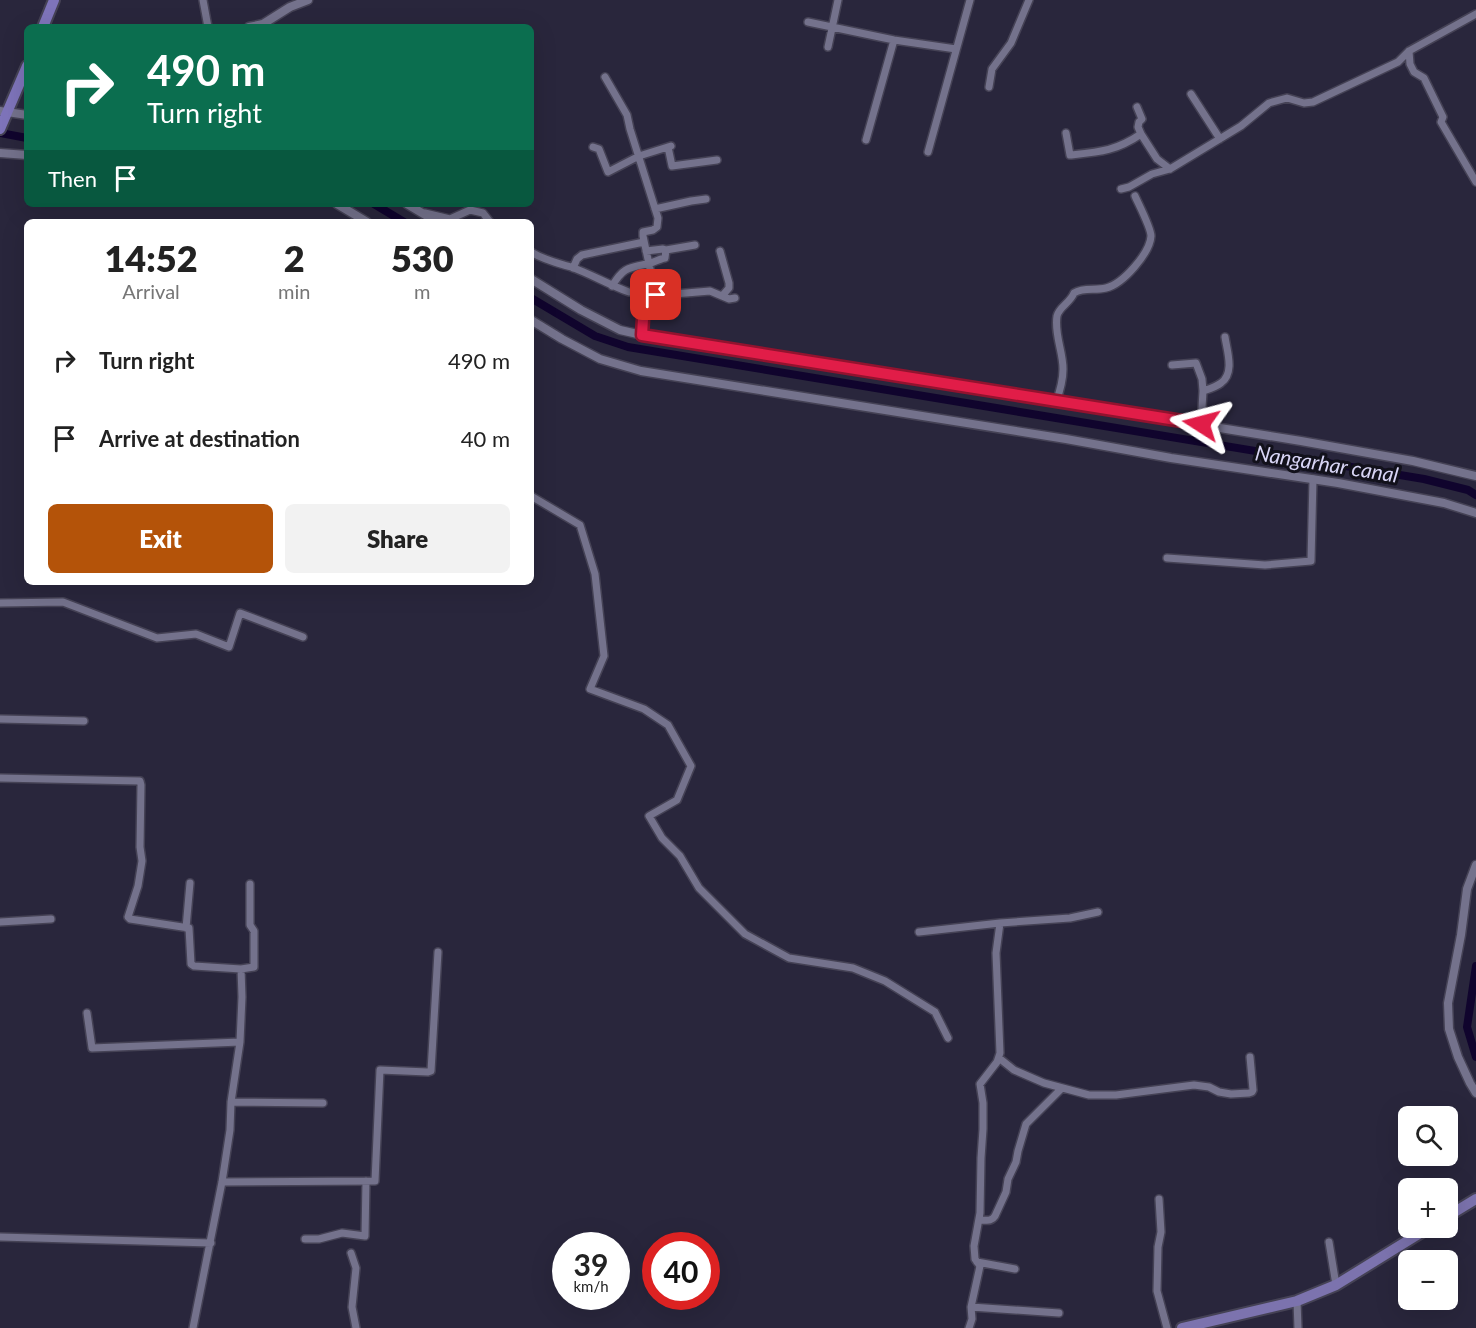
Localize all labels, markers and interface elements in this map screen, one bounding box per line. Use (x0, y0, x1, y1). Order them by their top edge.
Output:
text: 490 m (147, 45, 265, 95)
icon: right (48, 48, 126, 126)
text: Turn right (147, 96, 262, 129)
icon: arrive (109, 162, 142, 195)
text: Then (48, 165, 97, 192)
text: 14:52 (104, 236, 198, 280)
text: 2 (284, 236, 305, 280)
text: 530 (391, 236, 454, 280)
pin (630, 269, 681, 320)
icon: arrive (639, 278, 672, 311)
text: Arrival (122, 279, 180, 303)
text: min (278, 279, 310, 303)
text: m (414, 279, 430, 303)
icon: right (48, 344, 81, 377)
text: Turn right (99, 347, 194, 374)
text: 490 m (448, 347, 510, 374)
position arrow (1169, 392, 1233, 456)
icon: arrive (48, 422, 81, 455)
text: Arrive at destination (99, 425, 300, 452)
text: 40 m (461, 425, 510, 452)
water label: Nangarhar canal (1254, 439, 1401, 487)
button: Exit (48, 504, 273, 573)
button: Share (285, 504, 510, 573)
map controls (1398, 1106, 1458, 1310)
button: search (1398, 1106, 1458, 1166)
button: + (1398, 1178, 1458, 1238)
speed limit sign: 40 (642, 1232, 720, 1310)
text: 39 (574, 1246, 608, 1282)
button: − (1398, 1250, 1458, 1310)
text: km/h (573, 1277, 609, 1295)

